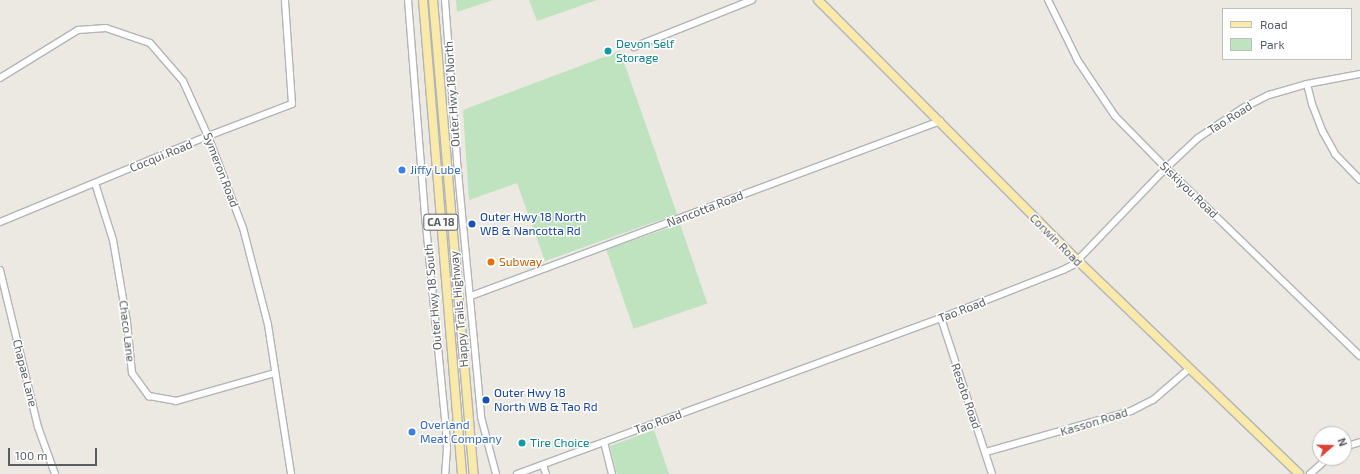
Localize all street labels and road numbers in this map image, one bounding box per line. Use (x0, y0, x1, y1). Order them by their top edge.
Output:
street label: Outer Hwy 18 North (441, 40, 463, 148)
street label: Tao Road (1205, 99, 1255, 137)
street label: Symeron Road (200, 131, 242, 209)
street label: Cocqui Road (128, 137, 194, 175)
street label: Siskiyou Road (1157, 159, 1221, 221)
street label: Nancotta Road (665, 188, 745, 230)
street label: Corwin Road (1027, 211, 1085, 269)
road number: CA 18 (423, 213, 459, 231)
street label: Outer Hwy 18 South (421, 243, 445, 351)
street label: Happy Trails Highway (447, 250, 471, 368)
street label: Tao Road (936, 294, 988, 326)
street label: Chaco Lane (116, 299, 138, 363)
street label: Chapae Lane (10, 338, 40, 408)
street label: Resoto Road (948, 361, 984, 431)
street label: Kasson Road (1058, 405, 1130, 439)
street label: Tao Road (632, 407, 684, 437)

